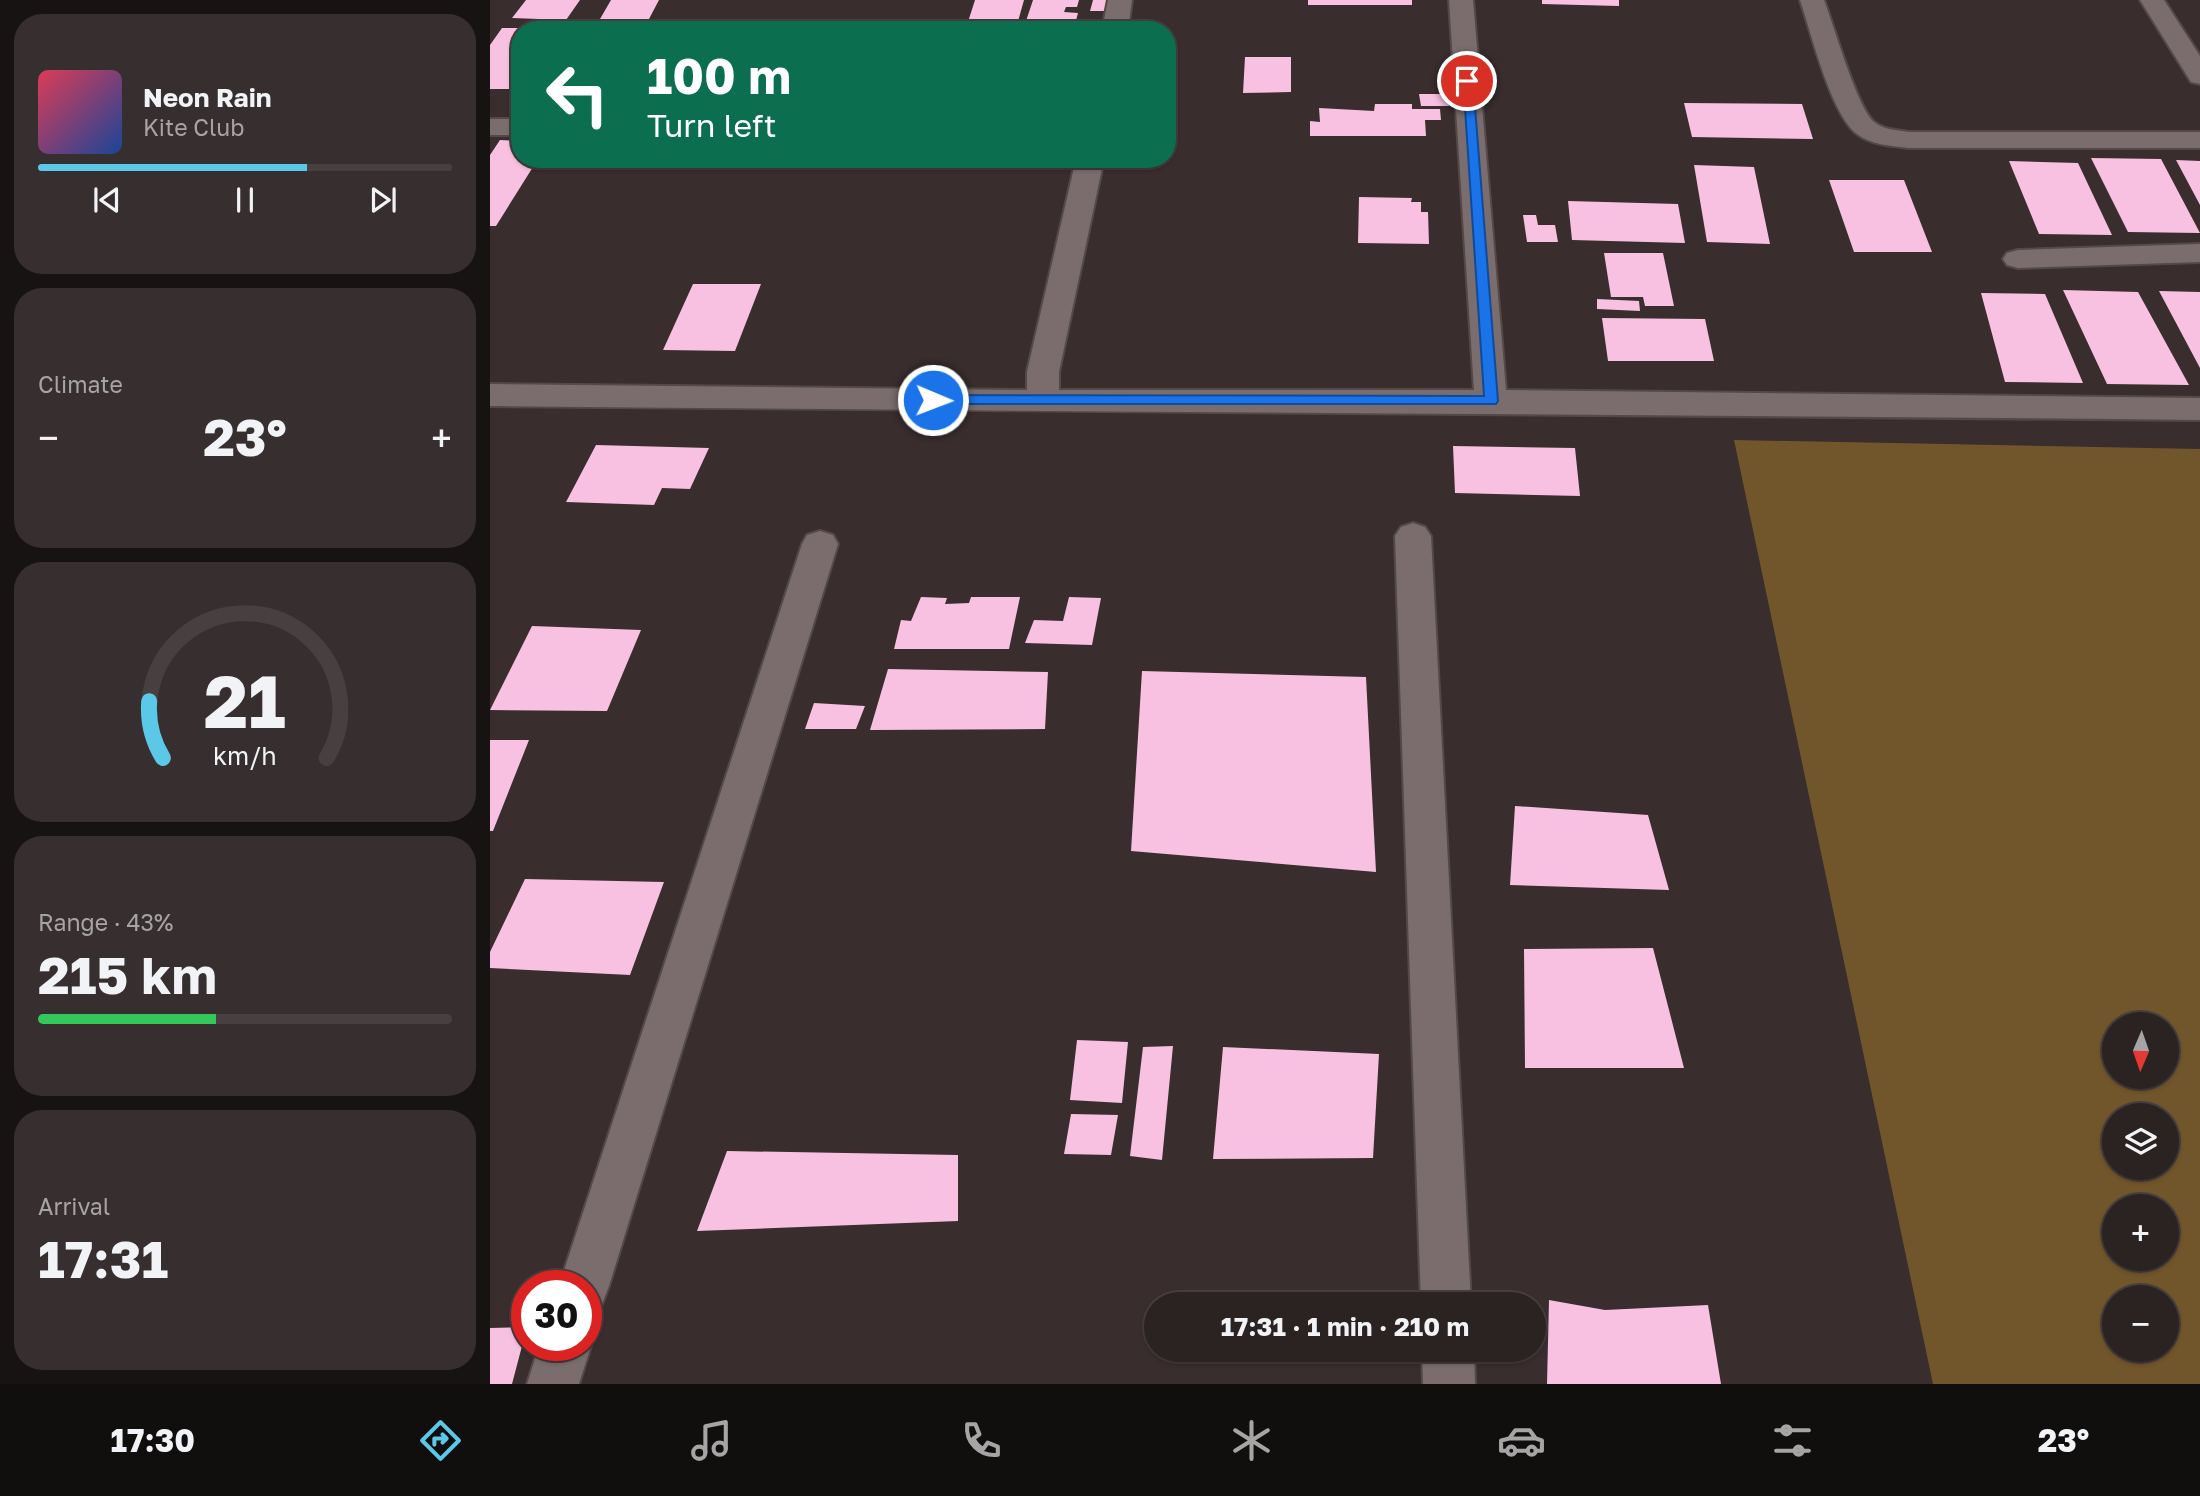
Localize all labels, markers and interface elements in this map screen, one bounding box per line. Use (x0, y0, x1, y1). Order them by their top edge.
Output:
text: 100 m (647, 46, 791, 105)
icon: left (532, 49, 623, 140)
pin (1437, 51, 1497, 111)
icon: arrive (1448, 62, 1486, 100)
text: Neon Rain (143, 82, 272, 113)
text: Turn left (647, 106, 776, 144)
text: Kite Club (143, 113, 244, 141)
icon: previous (88, 181, 126, 219)
icon: pause (226, 181, 264, 219)
icon: next (364, 181, 402, 219)
position arrow (896, 363, 970, 437)
text: Climate (38, 370, 123, 398)
text: 23° (203, 405, 287, 467)
text: − (38, 415, 59, 460)
text: + (431, 415, 452, 460)
text: 21 (204, 657, 286, 744)
text: km/h (213, 740, 277, 771)
text: Range · 43% (38, 908, 173, 936)
text: 215 km (38, 943, 217, 1005)
north arrow (2102, 1012, 2179, 1088)
map controls (2102, 1012, 2179, 1362)
button: layers (2102, 1103, 2179, 1180)
text: Arrival (38, 1192, 110, 1220)
button: + (2102, 1194, 2179, 1271)
text: 17:31 (38, 1227, 168, 1289)
speed limit sign: 30 (511, 1270, 602, 1361)
button: − (2102, 1285, 2179, 1362)
text: 17:31 · 1 min · 210 m (1221, 1311, 1469, 1342)
icon: directions (416, 1416, 465, 1465)
icon: music (687, 1416, 736, 1465)
icon: phone (957, 1416, 1006, 1465)
icon: climate (1227, 1416, 1276, 1465)
icon: car (1497, 1416, 1546, 1465)
icon: filters (1768, 1416, 1817, 1465)
text: 17:30 (111, 1421, 195, 1459)
text: 23° (2038, 1421, 2089, 1459)

